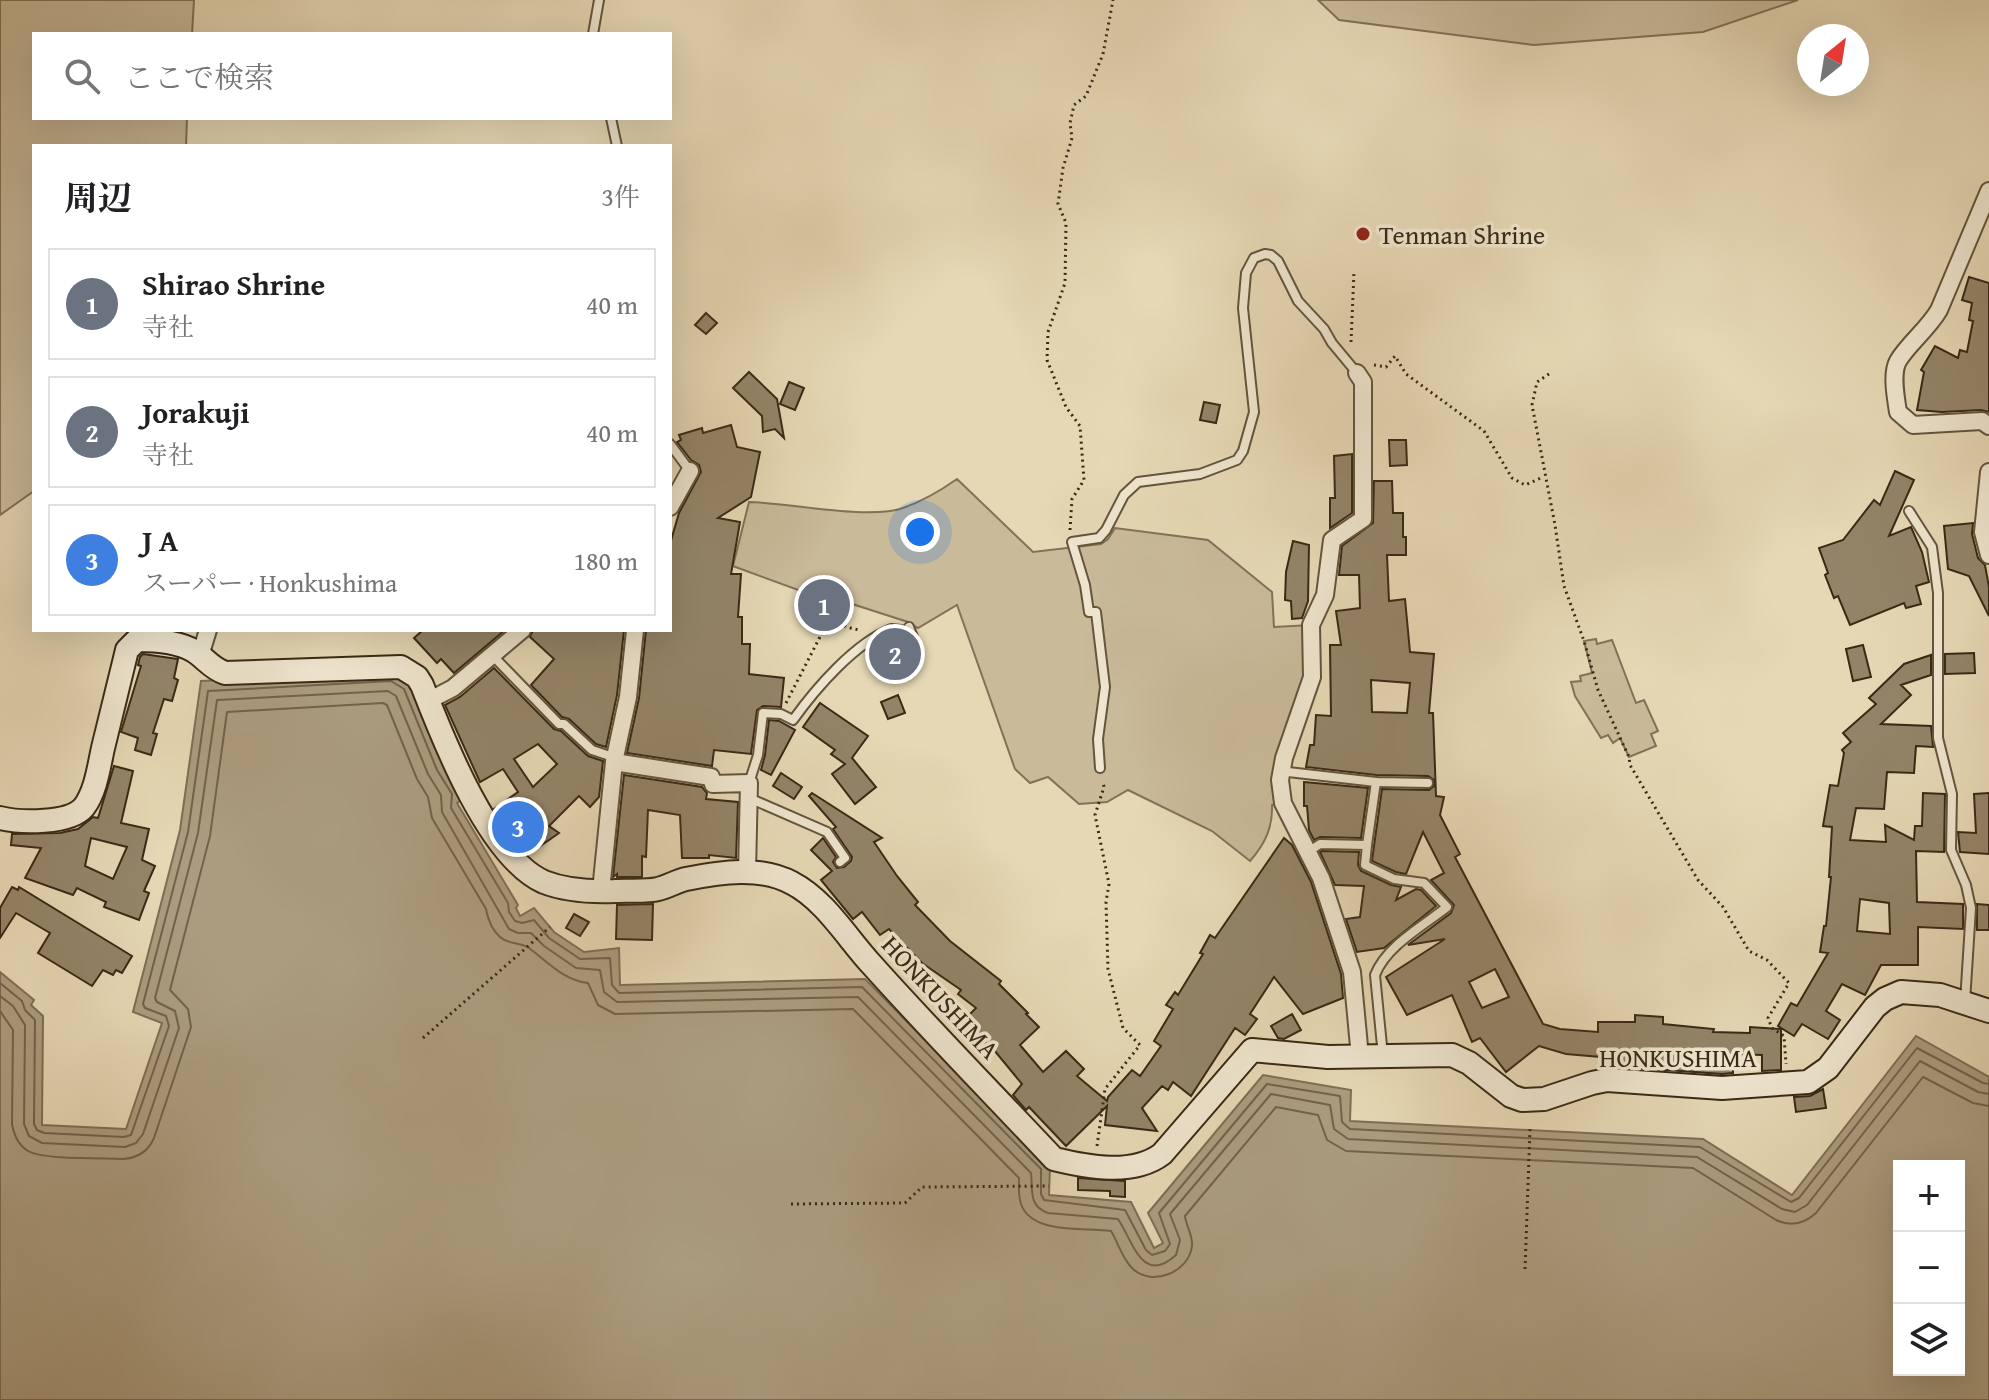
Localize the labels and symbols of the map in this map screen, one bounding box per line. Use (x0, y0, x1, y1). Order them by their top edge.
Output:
north arrow (1797, 24, 1869, 96)
place label: Tenman Shrine (1379, 215, 1545, 254)
marker: Tenman Shrine (1354, 225, 1372, 243)
your location (900, 512, 940, 552)
pin: 1 (798, 575, 850, 635)
pin: 2 (869, 624, 921, 684)
pin: 3 (492, 797, 544, 857)
street label: HONKUSHIMA (873, 926, 1009, 1068)
street label: HONKUSHIMA (1599, 1038, 1757, 1077)

